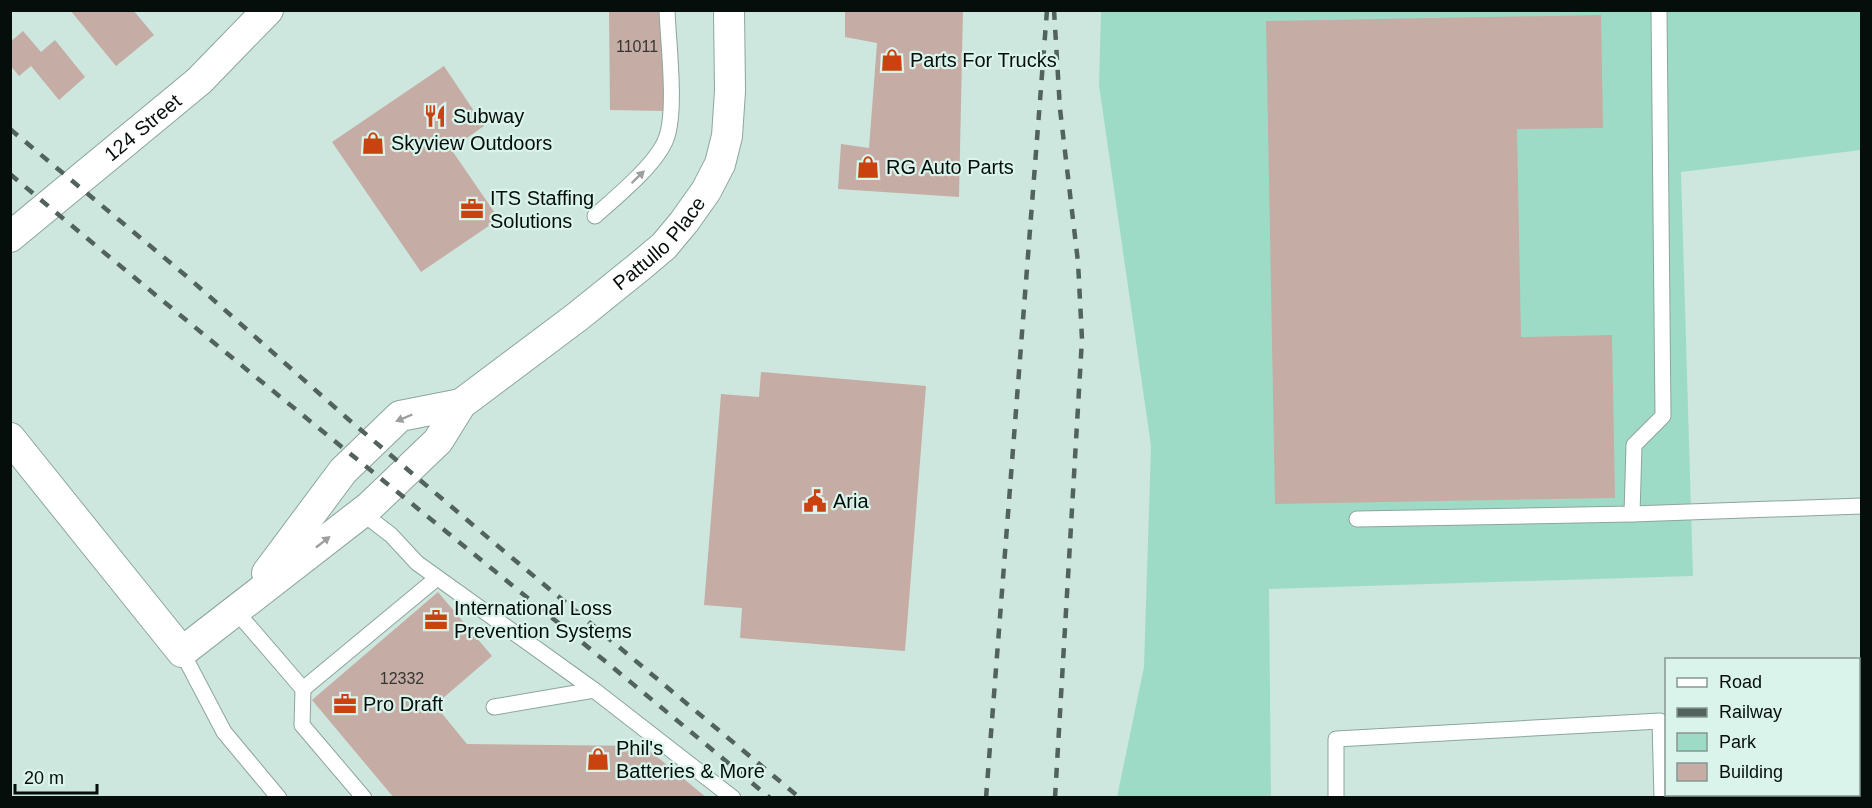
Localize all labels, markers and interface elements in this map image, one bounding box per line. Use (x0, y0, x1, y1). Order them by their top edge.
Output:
house number: 11011 (616, 38, 658, 55)
shop icon: Parts For Trucks (879, 47, 905, 73)
place label: Parts For Trucks (910, 49, 1057, 71)
street label: 124 Street (100, 89, 186, 165)
restaurant icon: Subway (422, 103, 448, 129)
place label: Subway (453, 105, 524, 127)
shop icon: Skyview Outdoors (360, 130, 386, 156)
place label: Skyview Outdoors (391, 132, 552, 154)
shop icon: RG Auto Parts (855, 154, 881, 180)
place label: RG Auto Parts (886, 156, 1014, 178)
one-way arrow (630, 170, 644, 184)
place label: ITS Staffing Solutions (490, 187, 594, 232)
street label: Pattullo Place (609, 192, 709, 294)
office icon: ITS Staffing Solutions (459, 196, 485, 222)
one-way arrow (395, 413, 413, 423)
public building icon: Aria (802, 488, 828, 514)
place label: Aria (833, 490, 869, 512)
one-way arrow (315, 537, 330, 549)
place label: International Loss Prevention Systems (454, 597, 632, 642)
office icon: International Loss Prevention Systems (423, 607, 449, 633)
legend (1665, 658, 1860, 796)
house number: 12332 (380, 670, 424, 687)
text: Road (1719, 672, 1762, 692)
office icon: Pro Draft (332, 691, 358, 717)
place label: Pro Draft (363, 693, 443, 715)
text: Railway (1719, 702, 1782, 722)
text: Park (1719, 732, 1757, 752)
place label: Phil's Batteries & More (616, 737, 765, 782)
shop icon: Phil's Batteries & More (585, 746, 611, 772)
scale bar (15, 757, 98, 795)
text: Building (1719, 762, 1783, 782)
text: 20 m (24, 768, 64, 788)

